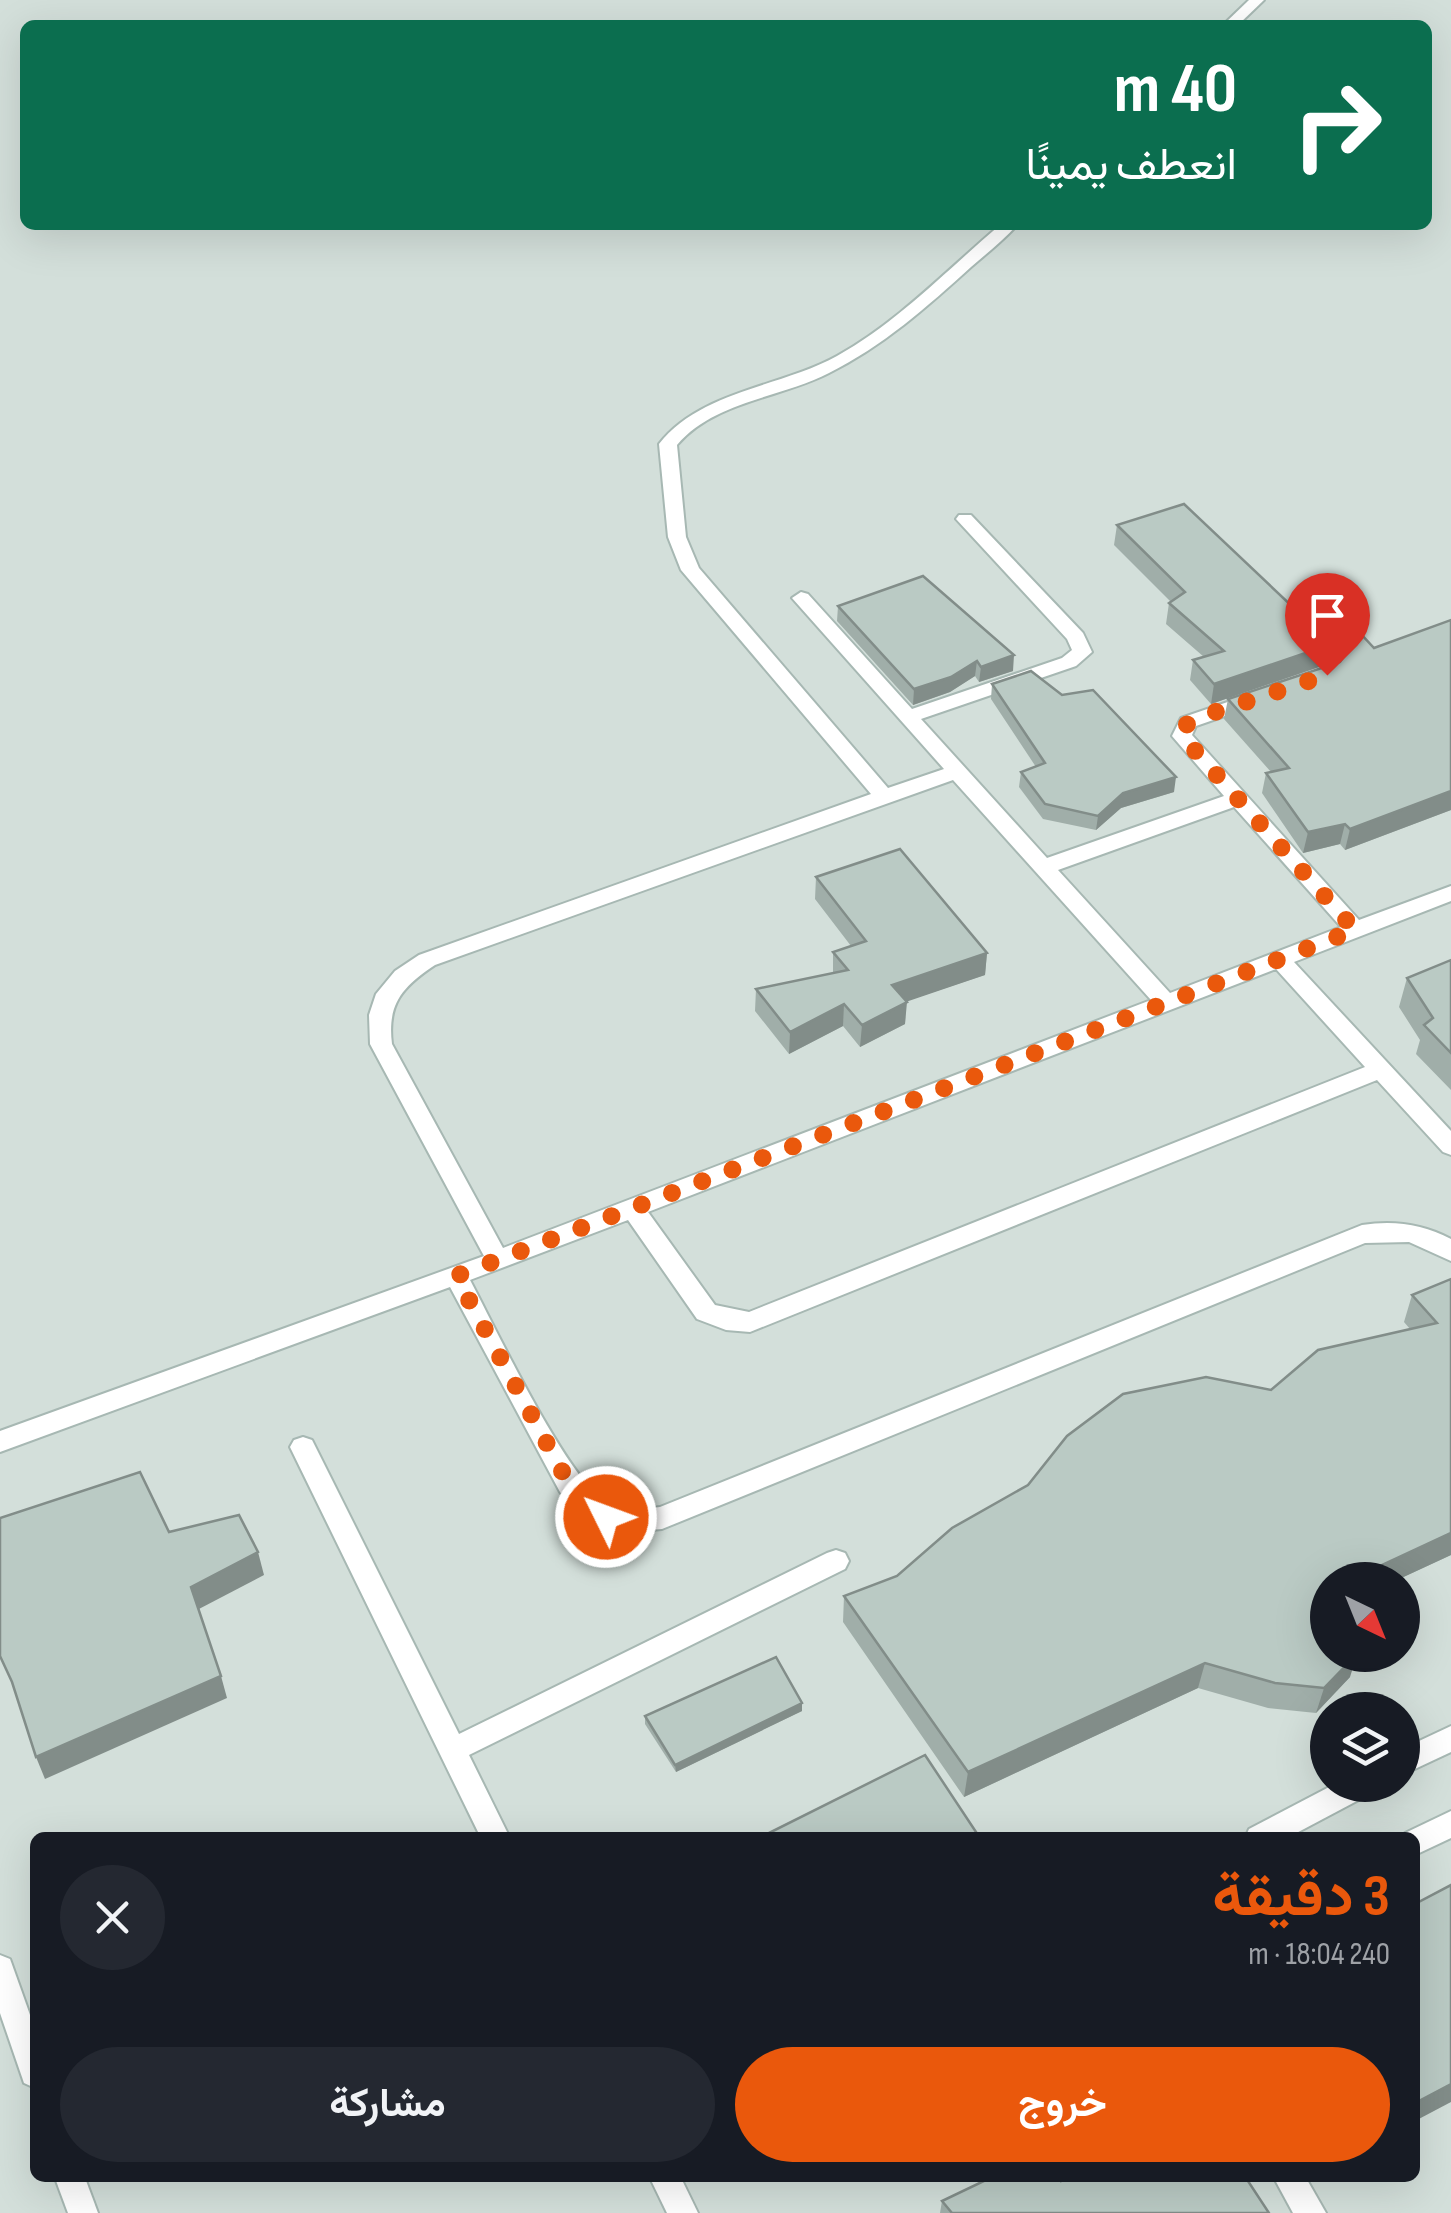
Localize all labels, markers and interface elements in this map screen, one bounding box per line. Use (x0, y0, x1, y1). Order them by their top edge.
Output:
text: 40 m (1114, 48, 1237, 132)
icon: right (1272, 60, 1402, 190)
text: انعطف يمينًا (1026, 138, 1237, 193)
pin (1285, 573, 1370, 676)
icon: arrive (1300, 588, 1355, 643)
position arrow (554, 1465, 658, 1569)
north arrow (1310, 1562, 1420, 1672)
map controls (1310, 1562, 1420, 1802)
button: layers (1310, 1692, 1420, 1802)
text: 3 دقيقة (1212, 1861, 1390, 1933)
button: close (60, 1865, 165, 1970)
text: 240 m · 18:04 (1248, 1935, 1390, 1974)
button: مشاركة (60, 2047, 715, 2162)
button: خروج (735, 2047, 1390, 2162)

